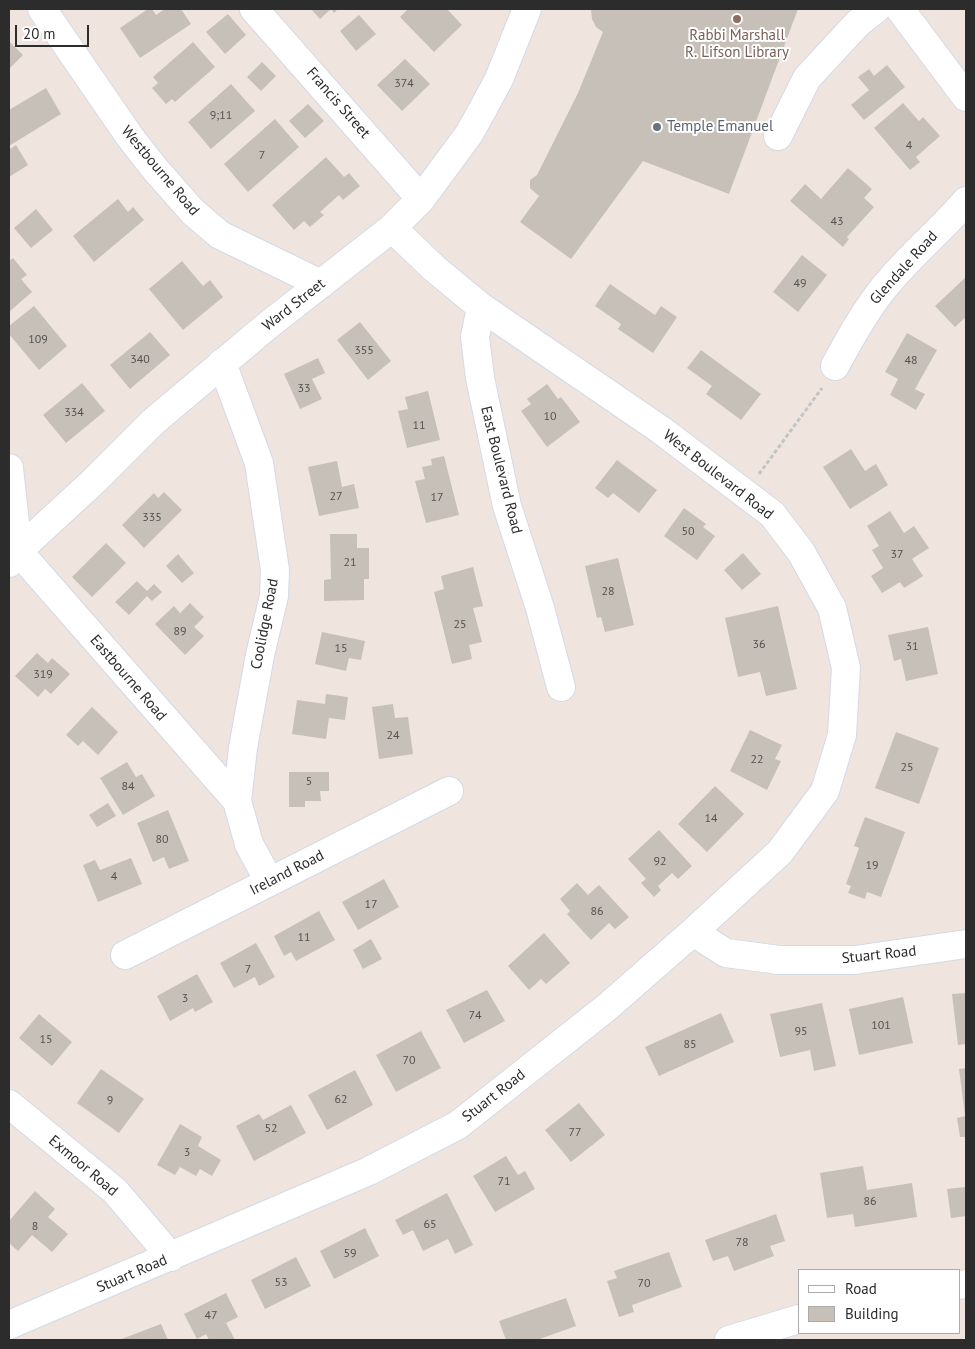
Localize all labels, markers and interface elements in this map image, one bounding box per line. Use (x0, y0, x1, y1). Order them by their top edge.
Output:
marker: Rabbi Marshall R. Lifson Library (731, 13, 743, 25)
scale bar (18, 15, 91, 47)
text: 20 m (23, 24, 56, 43)
place label: Rabbi Marshall R. Lifson Library (685, 27, 789, 62)
street label: Francis Street (302, 64, 374, 142)
house number: 374 (394, 77, 414, 91)
house number: 9;11 (210, 109, 232, 123)
place label: Temple Emanuel (667, 118, 773, 136)
marker: Temple Emanuel (651, 121, 663, 133)
street label: Westbourne Road (117, 122, 203, 220)
house number: 4 (906, 139, 912, 153)
house number: 7 (259, 149, 265, 163)
house number: 43 (830, 215, 844, 229)
street label: Glendale Road (866, 228, 942, 308)
street label: Ward Street (259, 275, 329, 335)
house number: 49 (793, 277, 807, 291)
house number: 109 (28, 333, 48, 347)
house number: 355 (354, 344, 374, 358)
house number: 340 (130, 353, 150, 367)
house number: 48 (904, 354, 918, 368)
house number: 33 (297, 382, 311, 396)
street label: East Boulevard Road (476, 404, 526, 536)
house number: 334 (64, 406, 84, 420)
house number: 10 (543, 410, 557, 424)
house number: 11 (412, 419, 426, 433)
street label: West Boulevard Road (659, 426, 777, 524)
house number: 27 (329, 490, 343, 504)
house number: 17 (430, 491, 444, 505)
house number: 335 (142, 511, 162, 525)
house number: 50 (681, 525, 695, 539)
house number: 37 (890, 548, 904, 562)
house number: 21 (343, 556, 357, 570)
street label: Coolidge Road (247, 577, 283, 671)
house number: 28 (601, 585, 615, 599)
house number: 25 (453, 618, 467, 632)
house number: 89 (173, 625, 187, 639)
street label: Eastbourne Road (86, 631, 170, 725)
house number: 36 (752, 638, 766, 652)
house number: 31 (905, 640, 919, 654)
house number: 15 (334, 642, 348, 656)
house number: 319 (33, 668, 53, 682)
house number: 24 (386, 729, 400, 743)
house number: 22 (750, 753, 764, 767)
house number: 25 (900, 761, 914, 775)
house number: 5 (306, 775, 312, 789)
house number: 84 (121, 780, 135, 794)
house number: 14 (704, 812, 718, 826)
house number: 80 (155, 833, 169, 847)
street label: Ireland Road (247, 847, 327, 899)
house number: 92 (653, 855, 667, 869)
house number: 19 (865, 859, 879, 873)
house number: 4 (111, 870, 117, 884)
house number: 17 (364, 898, 378, 912)
house number: 86 (590, 905, 604, 919)
house number: 11 (297, 931, 311, 945)
street label: Stuart Road (841, 942, 917, 968)
house number: 7 (245, 963, 251, 977)
house number: 3 (182, 992, 188, 1006)
house number: 74 (468, 1009, 482, 1023)
house number: 101 (871, 1019, 891, 1033)
house number: 95 (794, 1025, 808, 1039)
house number: 15 (39, 1033, 53, 1047)
house number: 85 (683, 1038, 697, 1052)
house number: 70 (402, 1054, 416, 1068)
street label: Stuart Road (459, 1066, 529, 1126)
house number: 62 (334, 1093, 348, 1107)
house number: 9 (107, 1094, 113, 1108)
house number: 52 (264, 1122, 278, 1136)
house number: 77 (568, 1126, 582, 1140)
street label: Exmoor Road (45, 1132, 121, 1200)
house number: 3 (184, 1146, 190, 1160)
house number: 71 (497, 1175, 511, 1189)
house number: 86 (863, 1195, 877, 1209)
house number: 65 (423, 1218, 437, 1232)
house number: 8 (32, 1220, 38, 1234)
house number: 78 (735, 1236, 749, 1250)
house number: 59 (343, 1247, 357, 1261)
street label: Stuart Road (94, 1251, 170, 1297)
legend (798, 1269, 960, 1334)
house number: 53 (274, 1276, 288, 1290)
house number: 70 (637, 1277, 651, 1291)
text: Road (845, 1279, 877, 1298)
text: Building (845, 1304, 899, 1323)
house number: 47 (204, 1309, 218, 1323)

